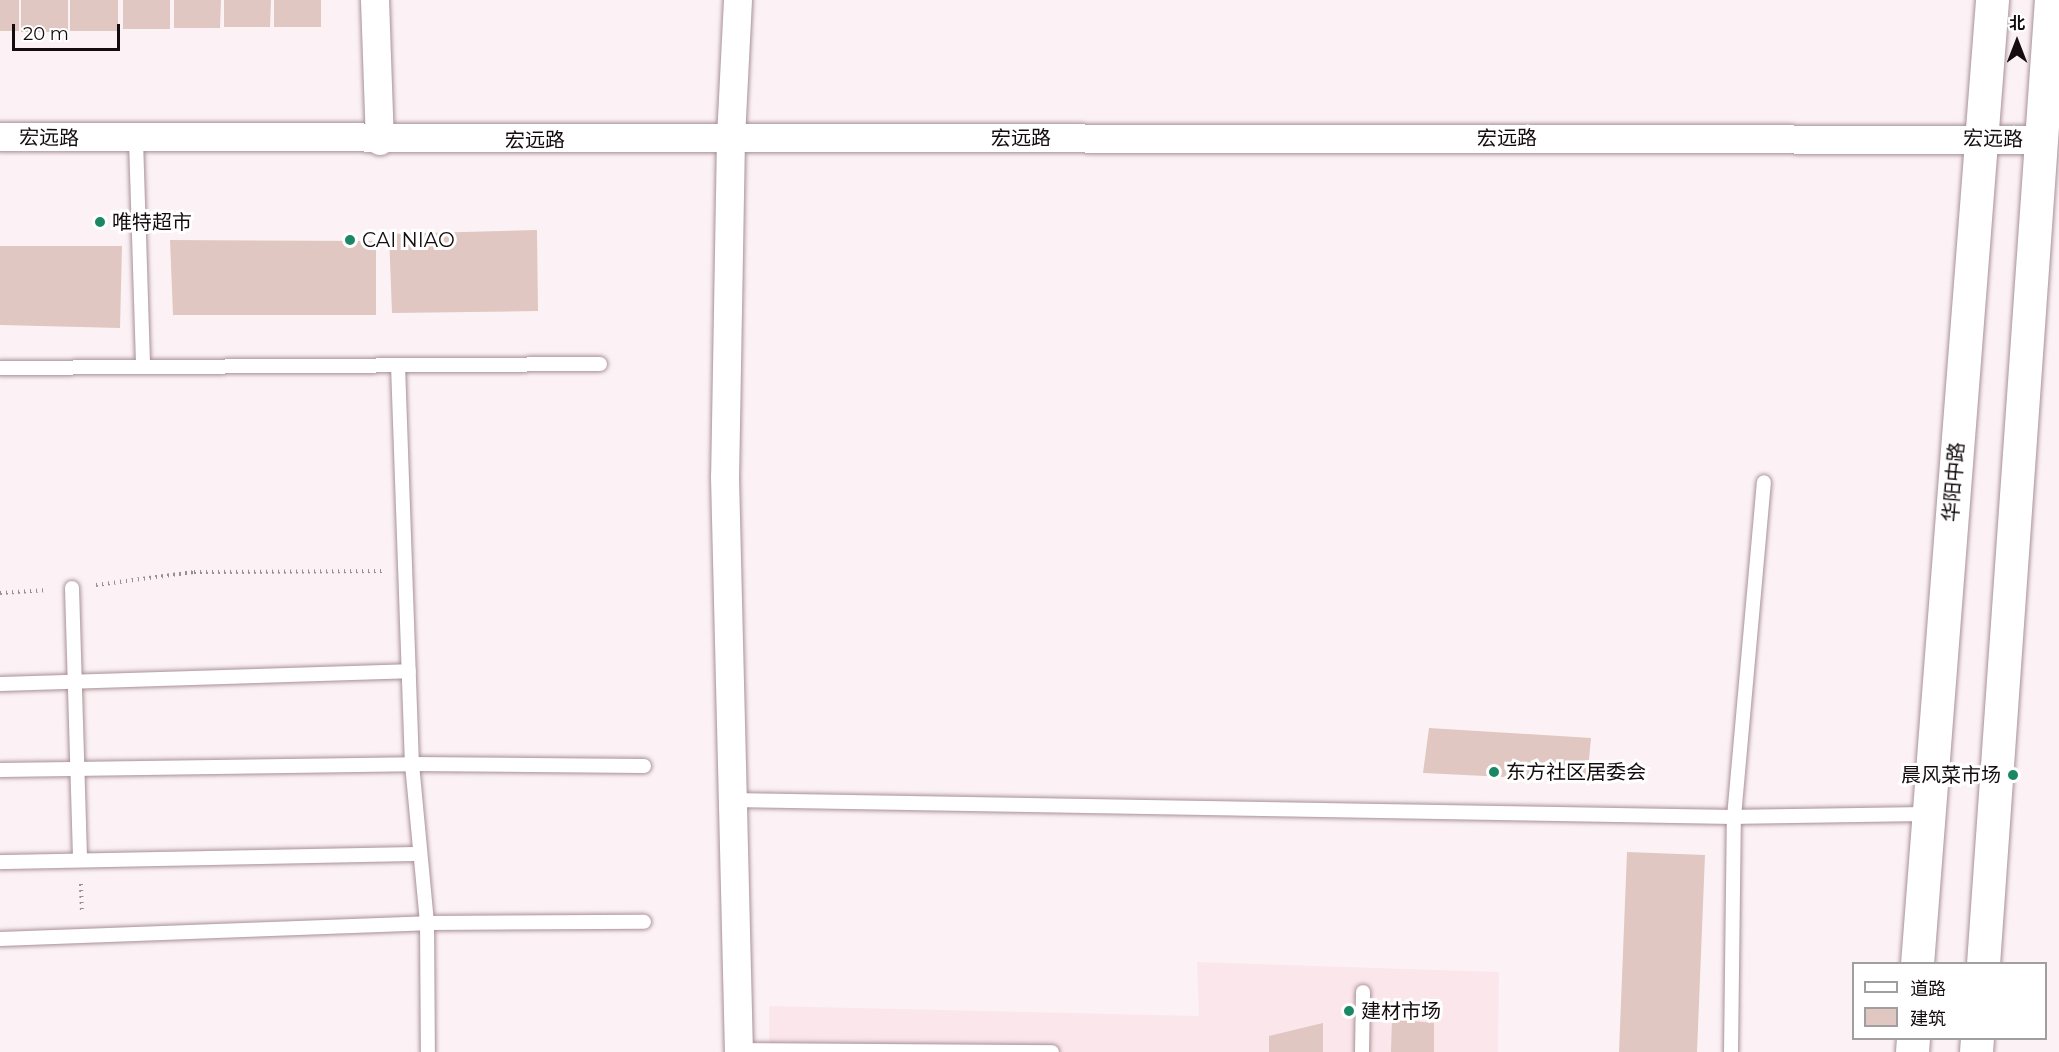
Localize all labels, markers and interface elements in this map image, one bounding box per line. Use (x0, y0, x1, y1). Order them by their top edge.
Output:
scale bar (15, 12, 123, 50)
north arrow (1987, 12, 2047, 72)
text: 北 (2009, 14, 2025, 33)
text: 20 m (23, 23, 69, 45)
street label: 宏远路 (19, 125, 79, 151)
street label: 宏远路 (991, 126, 1051, 150)
street label: 宏远路 (1477, 126, 1537, 150)
street label: 宏远路 (1963, 126, 2023, 152)
street label: 宏远路 (505, 128, 565, 152)
place label: 唯特超市 (112, 210, 192, 234)
marker: 唯特超市 (93, 215, 107, 229)
place label: CAI NIAO (362, 228, 455, 252)
marker: CAI NIAO (343, 233, 357, 247)
street label: 华阳中路 (1939, 441, 1969, 523)
place label: 东方社区居委会 (1506, 760, 1646, 784)
place label: 晨风菜市场 (1901, 763, 2001, 787)
marker: 东方社区居委会 (1487, 765, 1501, 779)
marker: 晨风菜市场 (2006, 768, 2020, 782)
legend (1852, 962, 2047, 1040)
text: 道路 (1910, 978, 1946, 1000)
place label: 建材市场 (1361, 999, 1441, 1023)
marker: 建材市场 (1342, 1004, 1356, 1018)
text: 建筑 (1910, 1008, 1946, 1030)

